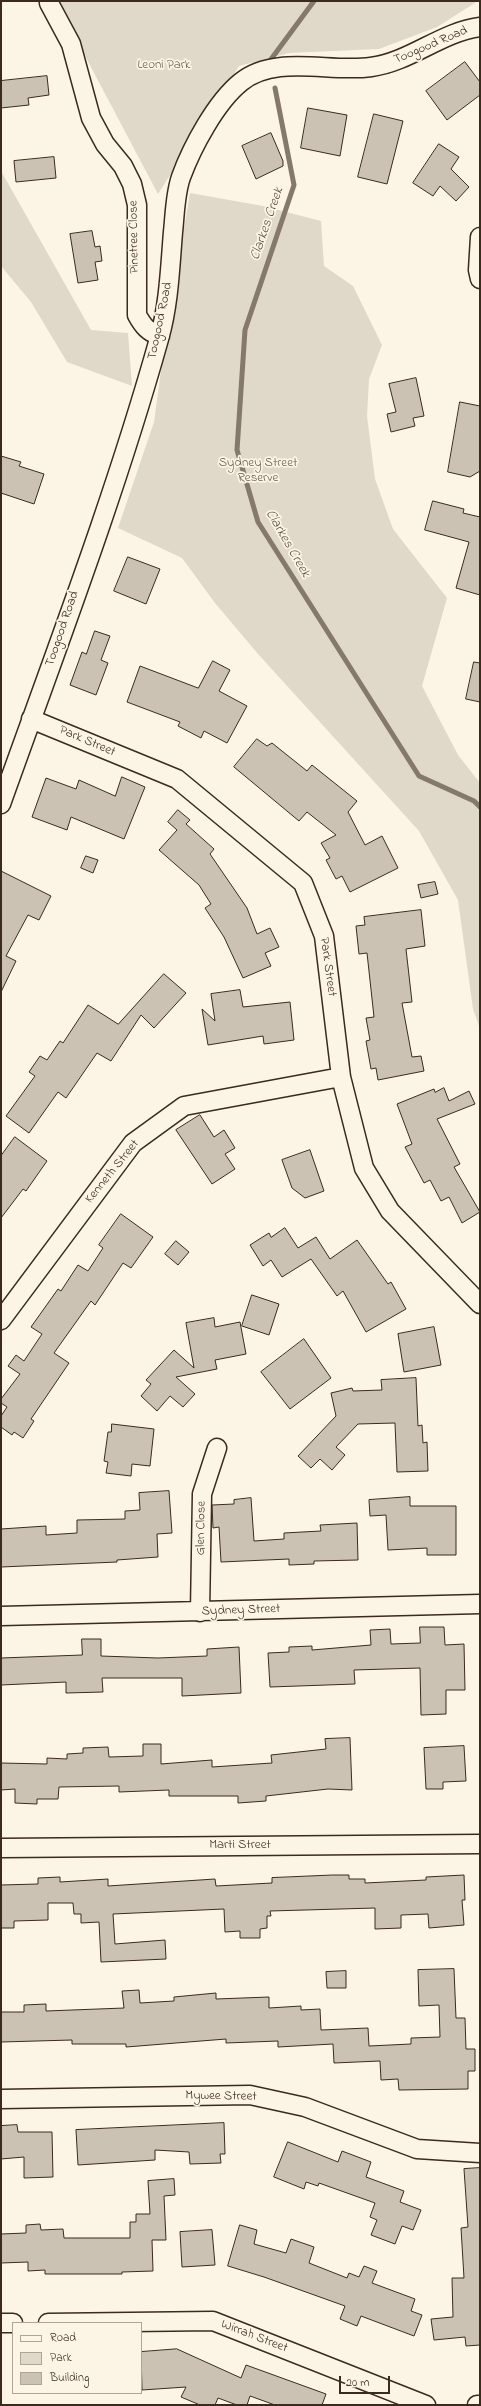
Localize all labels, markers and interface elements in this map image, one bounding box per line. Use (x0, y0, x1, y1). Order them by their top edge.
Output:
street label: Toogood Road (392, 23, 470, 69)
park label: Leoni Park (138, 58, 190, 74)
water label: Clarkes Creek (248, 185, 288, 263)
street label: Pinetree Close (127, 200, 143, 274)
street label: Toogood Road (145, 281, 177, 361)
park label: Sydney Street Reserve (219, 456, 297, 487)
water label: Clarkes Creek (261, 507, 313, 581)
street label: Toogood Road (43, 589, 83, 669)
street label: Park Street (57, 723, 117, 761)
street label: Park Street (315, 936, 339, 998)
street label: Kenneth Street (83, 1137, 143, 1207)
street label: Glen Close (194, 1501, 210, 1555)
street label: Sydney Street (201, 1602, 281, 1620)
street label: Marti Street (209, 1838, 271, 1854)
street label: Mywee Street (185, 2089, 257, 2105)
street label: Wirrah Street (218, 2317, 290, 2357)
legend (12, 2322, 142, 2394)
text: Road (50, 2329, 76, 2347)
text: Park (50, 2349, 72, 2367)
scale bar (341, 2368, 392, 2394)
text: Building (50, 2369, 89, 2387)
text: 20 m (346, 2374, 369, 2392)

